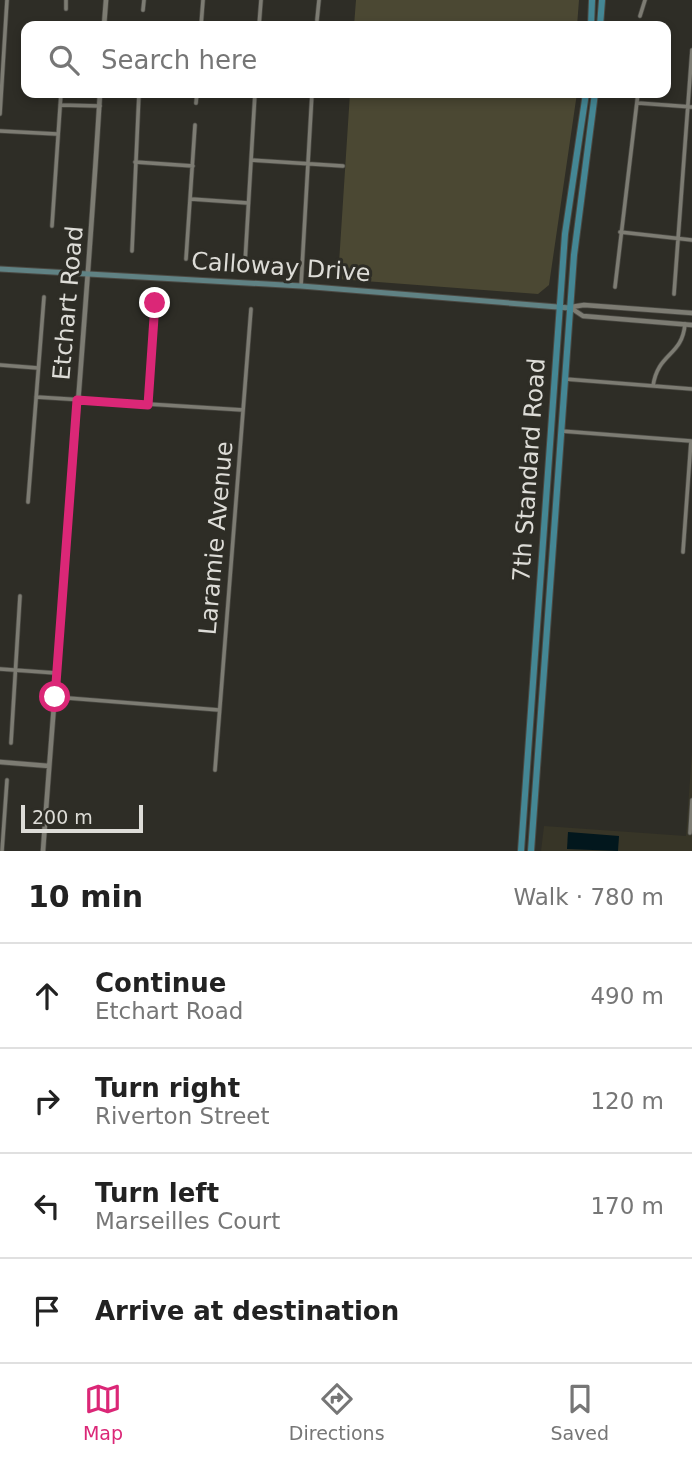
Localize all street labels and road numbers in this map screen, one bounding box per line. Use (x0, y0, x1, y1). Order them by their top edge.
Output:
street label: Etchart Road (47, 225, 89, 381)
street label: Calloway Drive (190, 247, 372, 287)
street label: 7th Standard Road (507, 357, 551, 583)
street label: Laramie Avenue (194, 440, 238, 636)

